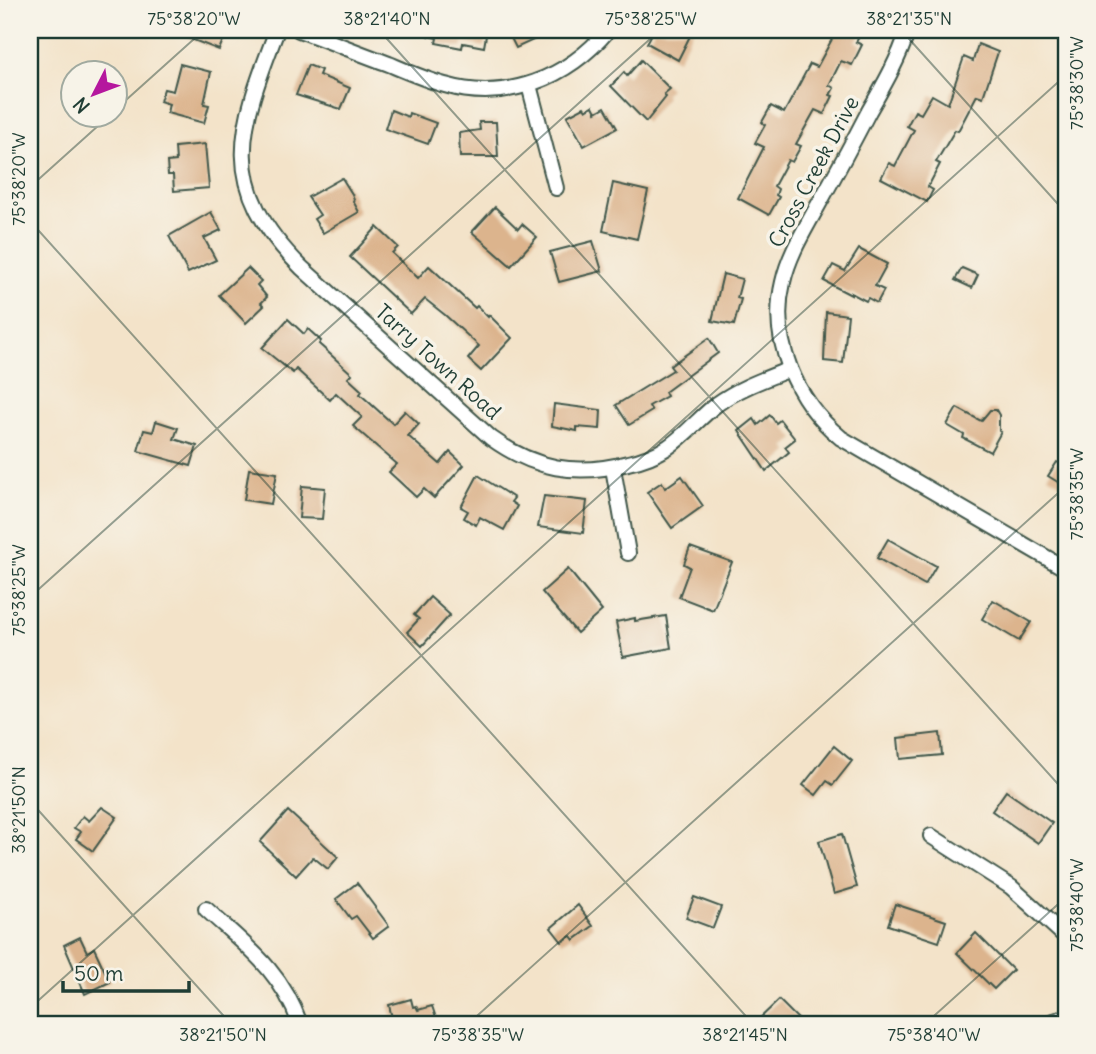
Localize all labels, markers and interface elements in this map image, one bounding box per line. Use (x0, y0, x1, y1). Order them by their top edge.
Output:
text: 75°38'20"W (147, 7, 241, 30)
text: 38°21'40"N (343, 7, 431, 30)
text: 75°38'25"W (605, 7, 697, 30)
text: 38°21'35"N (866, 7, 952, 30)
text: 75°38'30"W (1065, 36, 1088, 130)
north arrow (60, 60, 130, 130)
street label: Cross Creek Drive (762, 91, 865, 252)
text: N (68, 92, 95, 118)
text: 75°38'20"W (7, 132, 30, 226)
street label: Tarry Town Road (370, 298, 507, 425)
text: 75°38'35"W (1065, 448, 1088, 540)
text: 75°38'25"W (7, 544, 30, 636)
text: 38°21'50"N (7, 766, 30, 854)
text: 75°38'40"W (1065, 858, 1088, 952)
scale bar (63, 949, 189, 993)
text: 50 m (74, 960, 123, 987)
text: 38°21'50"N (179, 1023, 267, 1046)
text: 75°38'35"W (432, 1023, 524, 1046)
text: 38°21'45"N (702, 1023, 788, 1046)
text: 75°38'40"W (887, 1023, 981, 1046)

